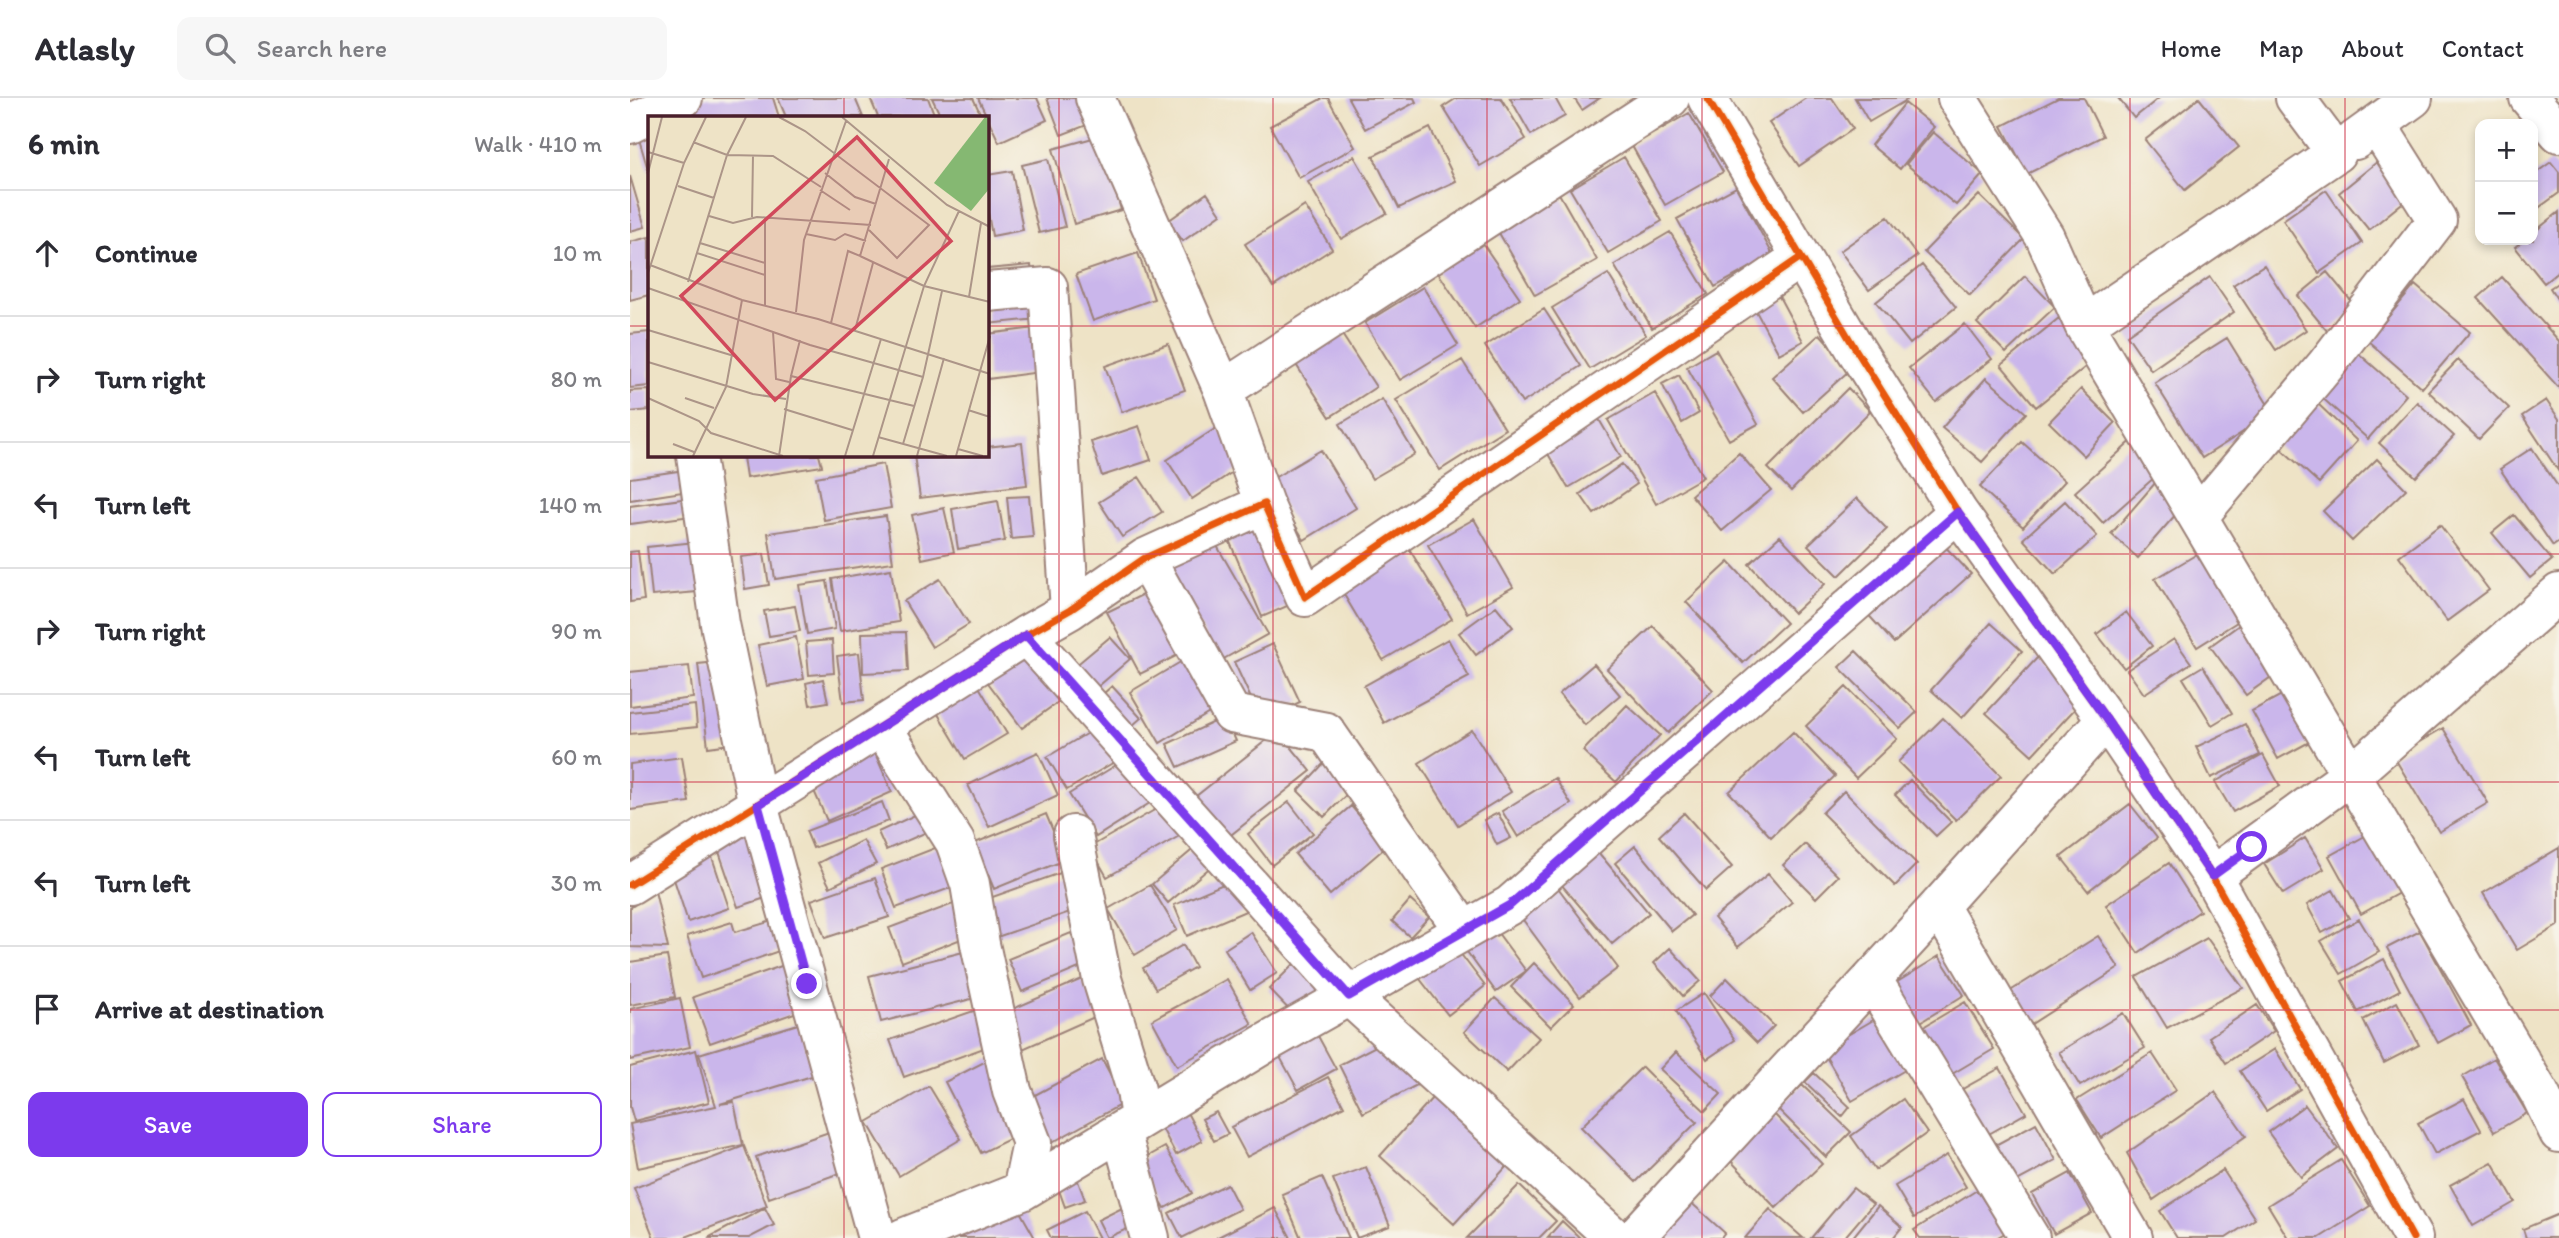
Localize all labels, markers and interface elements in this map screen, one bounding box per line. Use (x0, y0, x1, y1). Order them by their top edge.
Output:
search box (177, 17, 667, 80)
text: Atlasly (35, 29, 135, 68)
icon: search (201, 29, 239, 67)
text: Search here (257, 32, 387, 64)
text: Home (2161, 34, 2221, 63)
text: Map (2259, 34, 2303, 63)
text: About (2341, 34, 2404, 63)
text: Contact (2442, 34, 2524, 63)
inset map (648, 116, 989, 457)
map controls (2475, 119, 2538, 245)
button: + (2475, 119, 2538, 182)
text: 6 min (28, 125, 100, 162)
text: Walk · 410 m (474, 130, 602, 158)
button: − (2475, 182, 2538, 245)
icon: ahead (28, 234, 66, 272)
text: Continue (95, 237, 198, 269)
text: 10 m (553, 239, 602, 267)
icon: right (28, 360, 66, 398)
text: Turn right (95, 363, 206, 395)
text: 80 m (551, 365, 602, 393)
icon: left (28, 486, 66, 524)
text: Turn left (95, 489, 191, 521)
text: 140 m (539, 491, 602, 519)
icon: right (28, 612, 66, 650)
text: Turn right (95, 615, 206, 647)
text: 90 m (551, 617, 602, 645)
icon: left (28, 738, 66, 776)
text: Turn left (95, 741, 191, 773)
text: 60 m (551, 743, 602, 771)
route start (2236, 831, 2267, 862)
icon: left (28, 864, 66, 902)
text: Turn left (95, 867, 191, 899)
text: 30 m (551, 869, 602, 897)
route end (791, 968, 822, 999)
icon: arrive (28, 990, 66, 1028)
text: Arrive at destination (95, 993, 324, 1025)
button: Save (28, 1092, 308, 1157)
button: Share (322, 1092, 602, 1157)

